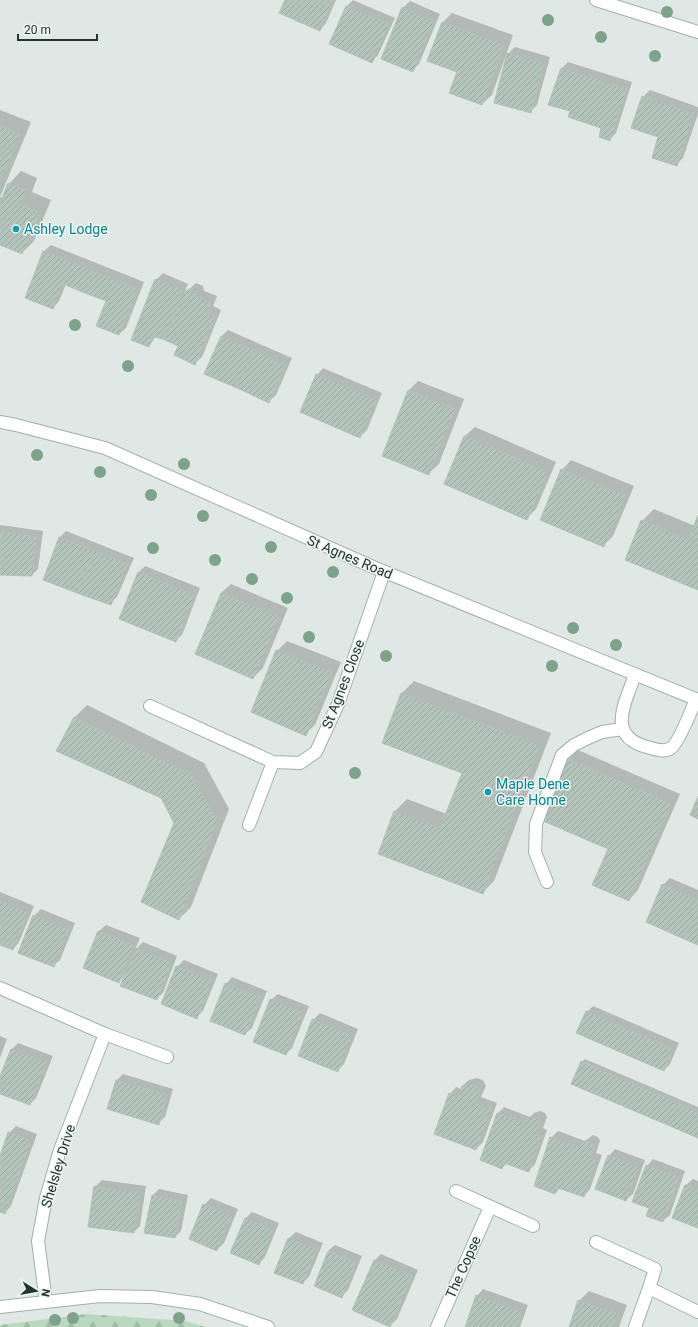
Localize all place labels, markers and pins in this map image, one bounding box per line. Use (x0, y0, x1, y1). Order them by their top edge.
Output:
place label: Ashley Lodge (24, 221, 108, 237)
marker: Ashley Lodge (11, 224, 21, 234)
place label: Maple Dene Care Home (496, 776, 570, 808)
marker: Maple Dene Care Home (483, 787, 493, 797)

